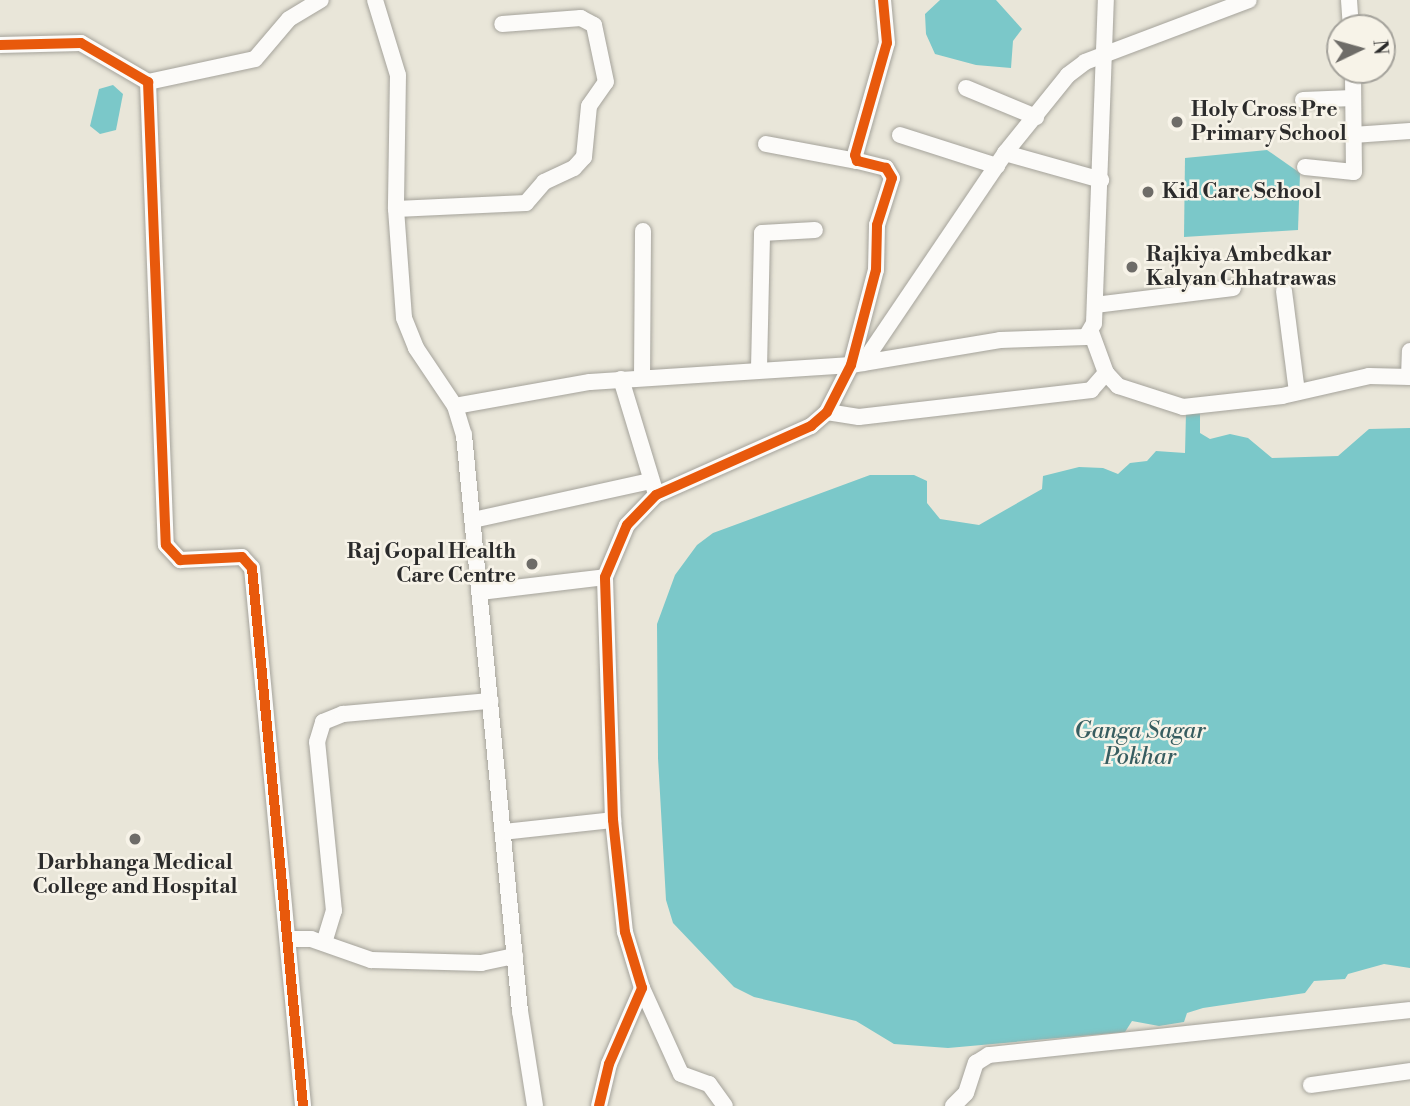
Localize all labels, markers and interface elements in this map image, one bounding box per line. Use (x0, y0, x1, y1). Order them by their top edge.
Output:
north arrow (1326, 14, 1396, 84)
text: N (1367, 39, 1393, 56)
place label: Holy Cross Pre Primary School (1191, 97, 1347, 147)
marker: Holy Cross Pre Primary School (1169, 114, 1185, 130)
place label: Kid Care School (1162, 179, 1321, 205)
marker: Kid Care School (1140, 184, 1156, 200)
place label: Rajkiya Ambedkar Kalyan Chhatrawas (1146, 242, 1336, 292)
marker: Rajkiya Ambedkar Kalyan Chhatrawas (1124, 259, 1140, 275)
place label: Raj Gopal Health Care Centre (347, 539, 516, 589)
marker: Raj Gopal Health Care Centre (522, 554, 542, 574)
water label: Ganga Sagar Pokhar (1074, 717, 1206, 771)
marker: Darbhanga Medical College and Hospital (127, 831, 143, 847)
place label: Darbhanga Medical College and Hospital (33, 850, 237, 900)

